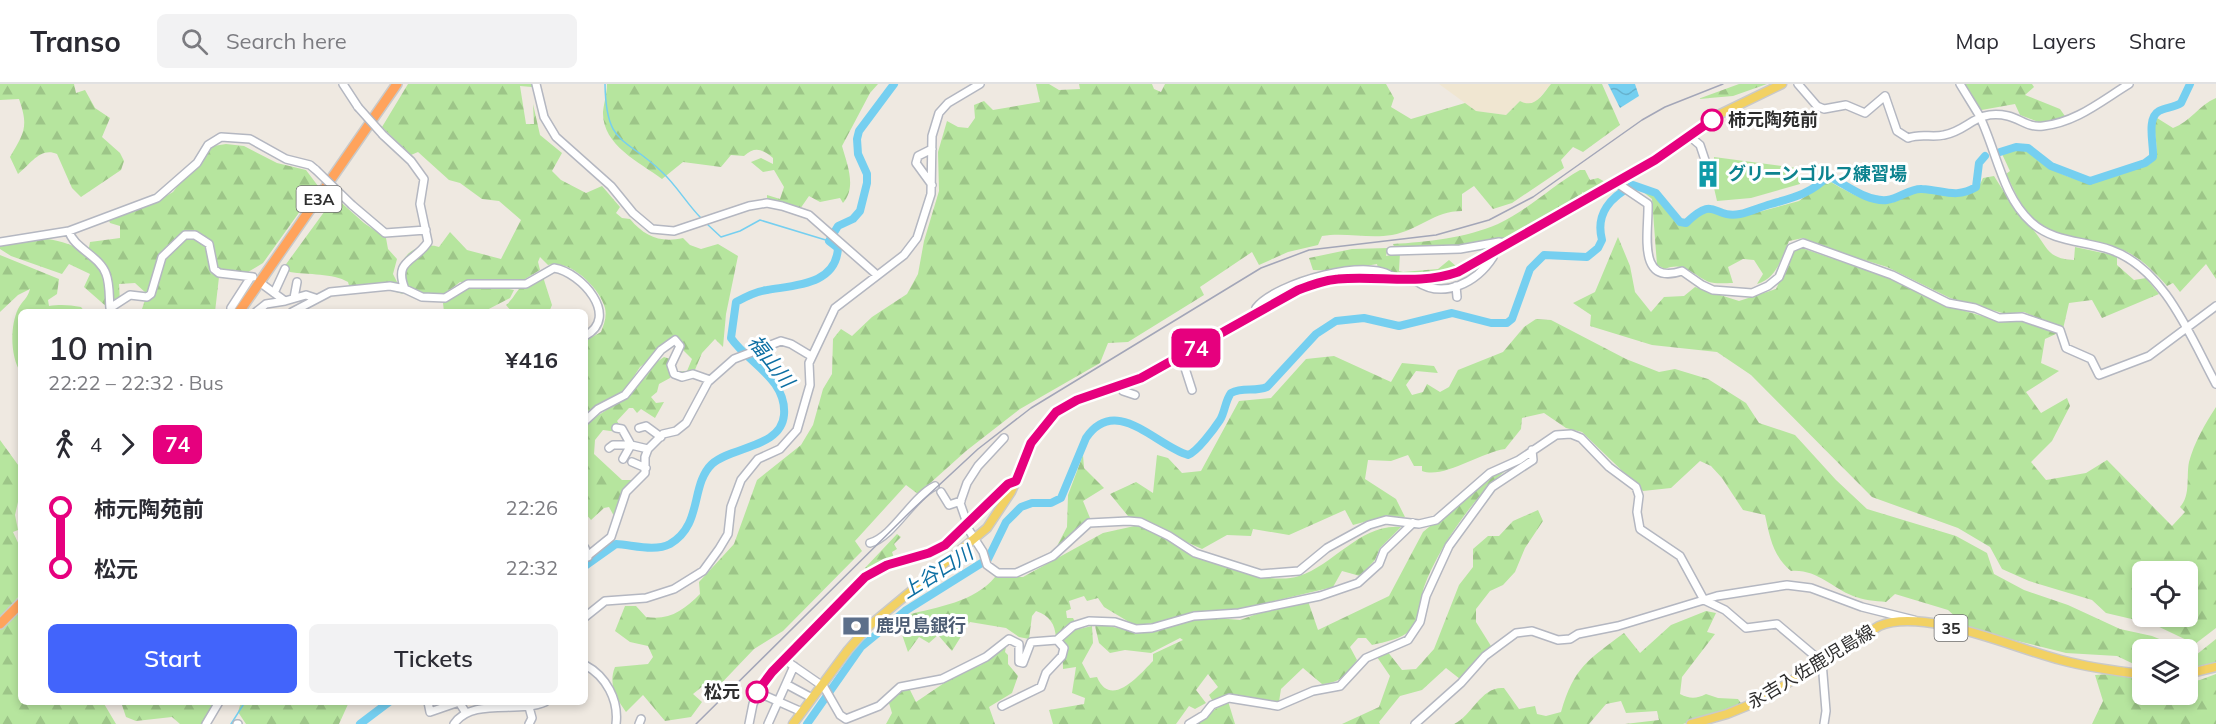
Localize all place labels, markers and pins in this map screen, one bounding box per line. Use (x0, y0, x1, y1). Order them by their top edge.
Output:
place label: 柿元陶苑前 (1728, 108, 1818, 131)
marker: 柿元陶苑前 (1701, 109, 1723, 131)
building icon: グリーンゴルフ練習場 (1693, 159, 1723, 189)
place label: グリーンゴルフ練習場 (1728, 162, 1907, 185)
bank icon: 鹿児島銀行 (841, 611, 871, 641)
place label: 鹿児島銀行 (876, 614, 966, 637)
place label: 松元 (704, 680, 740, 703)
marker: 松元 (746, 681, 768, 703)

